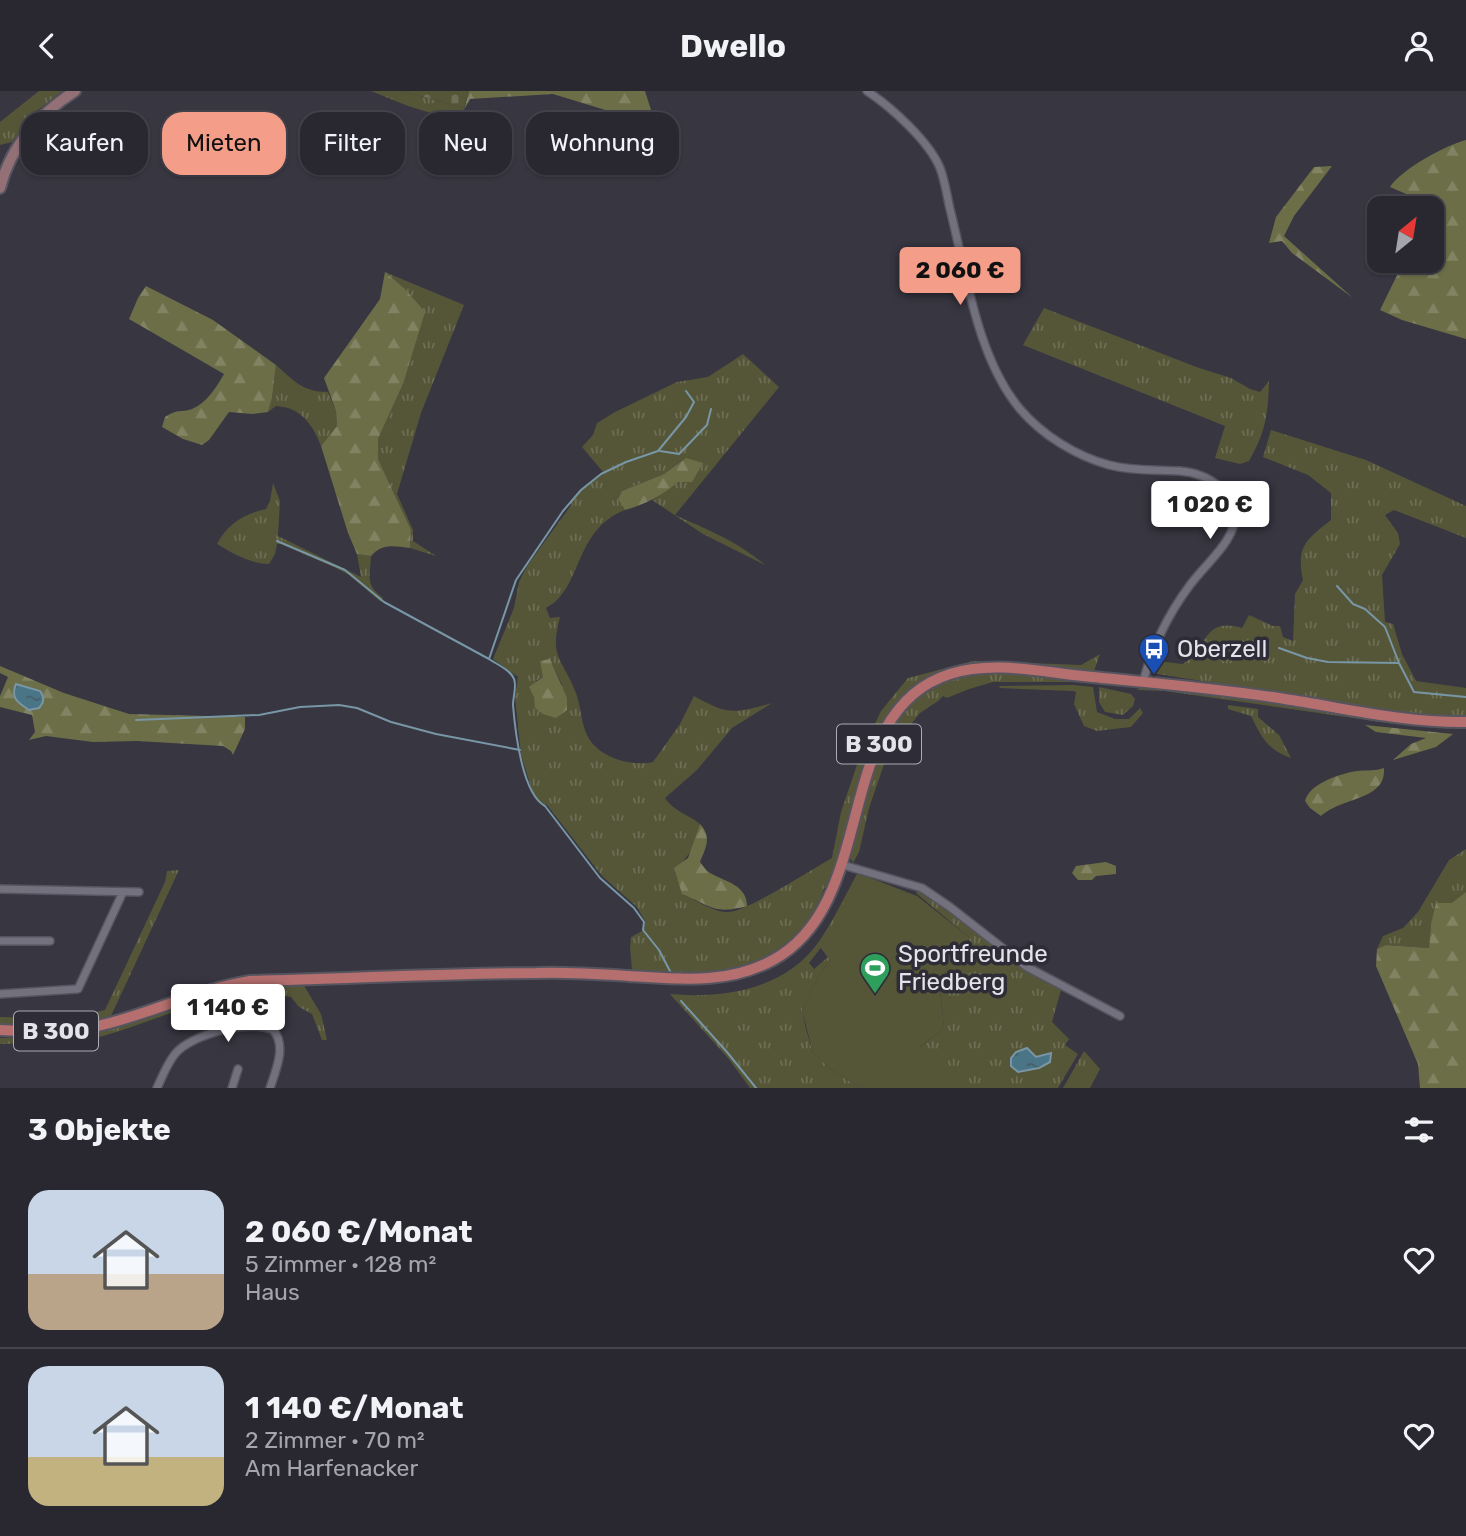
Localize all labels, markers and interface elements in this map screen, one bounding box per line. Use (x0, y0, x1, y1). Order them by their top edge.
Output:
icon: back (28, 27, 66, 65)
text: Dwello (680, 27, 786, 65)
icon: person (1400, 27, 1438, 65)
chip: Kaufen (21, 112, 148, 175)
chip: Mieten (162, 112, 286, 175)
chip: Filter (300, 112, 405, 175)
chip: Neu (419, 112, 512, 175)
chip: Wohnung (526, 112, 679, 175)
north arrow (1367, 196, 1444, 273)
map controls (1367, 196, 1444, 273)
pin: 2 060 € (895, 247, 1025, 307)
text: 2 060 € (915, 256, 1005, 284)
pin: 1 020 € (1145, 482, 1275, 541)
text: 1 020 € (1167, 490, 1253, 518)
bus stop icon: Oberzell (1137, 632, 1171, 676)
place label: Oberzell (1177, 635, 1267, 663)
road number: B 300 (837, 725, 921, 764)
place label: Sportfreunde Friedberg (898, 940, 1048, 996)
sports icon: Sportfreunde Friedberg (858, 951, 892, 995)
pin: 1 140 € (163, 985, 293, 1044)
text: 1 140 € (187, 993, 269, 1021)
road number: B 300 (14, 1011, 98, 1050)
icon: filters (1400, 1111, 1438, 1149)
text: 3 Objekte (28, 1112, 171, 1148)
text: 2 060 €/Monat (245, 1214, 473, 1250)
icon: home (84, 1218, 168, 1302)
icon: heart (1400, 1241, 1438, 1279)
text: 5 Zimmer · 128 m² (245, 1250, 436, 1278)
text: Haus (245, 1278, 300, 1306)
text: 1 140 €/Monat (245, 1390, 463, 1426)
icon: home (84, 1394, 168, 1478)
icon: heart (1400, 1417, 1438, 1455)
text: 2 Zimmer · 70 m² (245, 1426, 425, 1454)
text: Am Harfenacker (245, 1454, 418, 1482)

